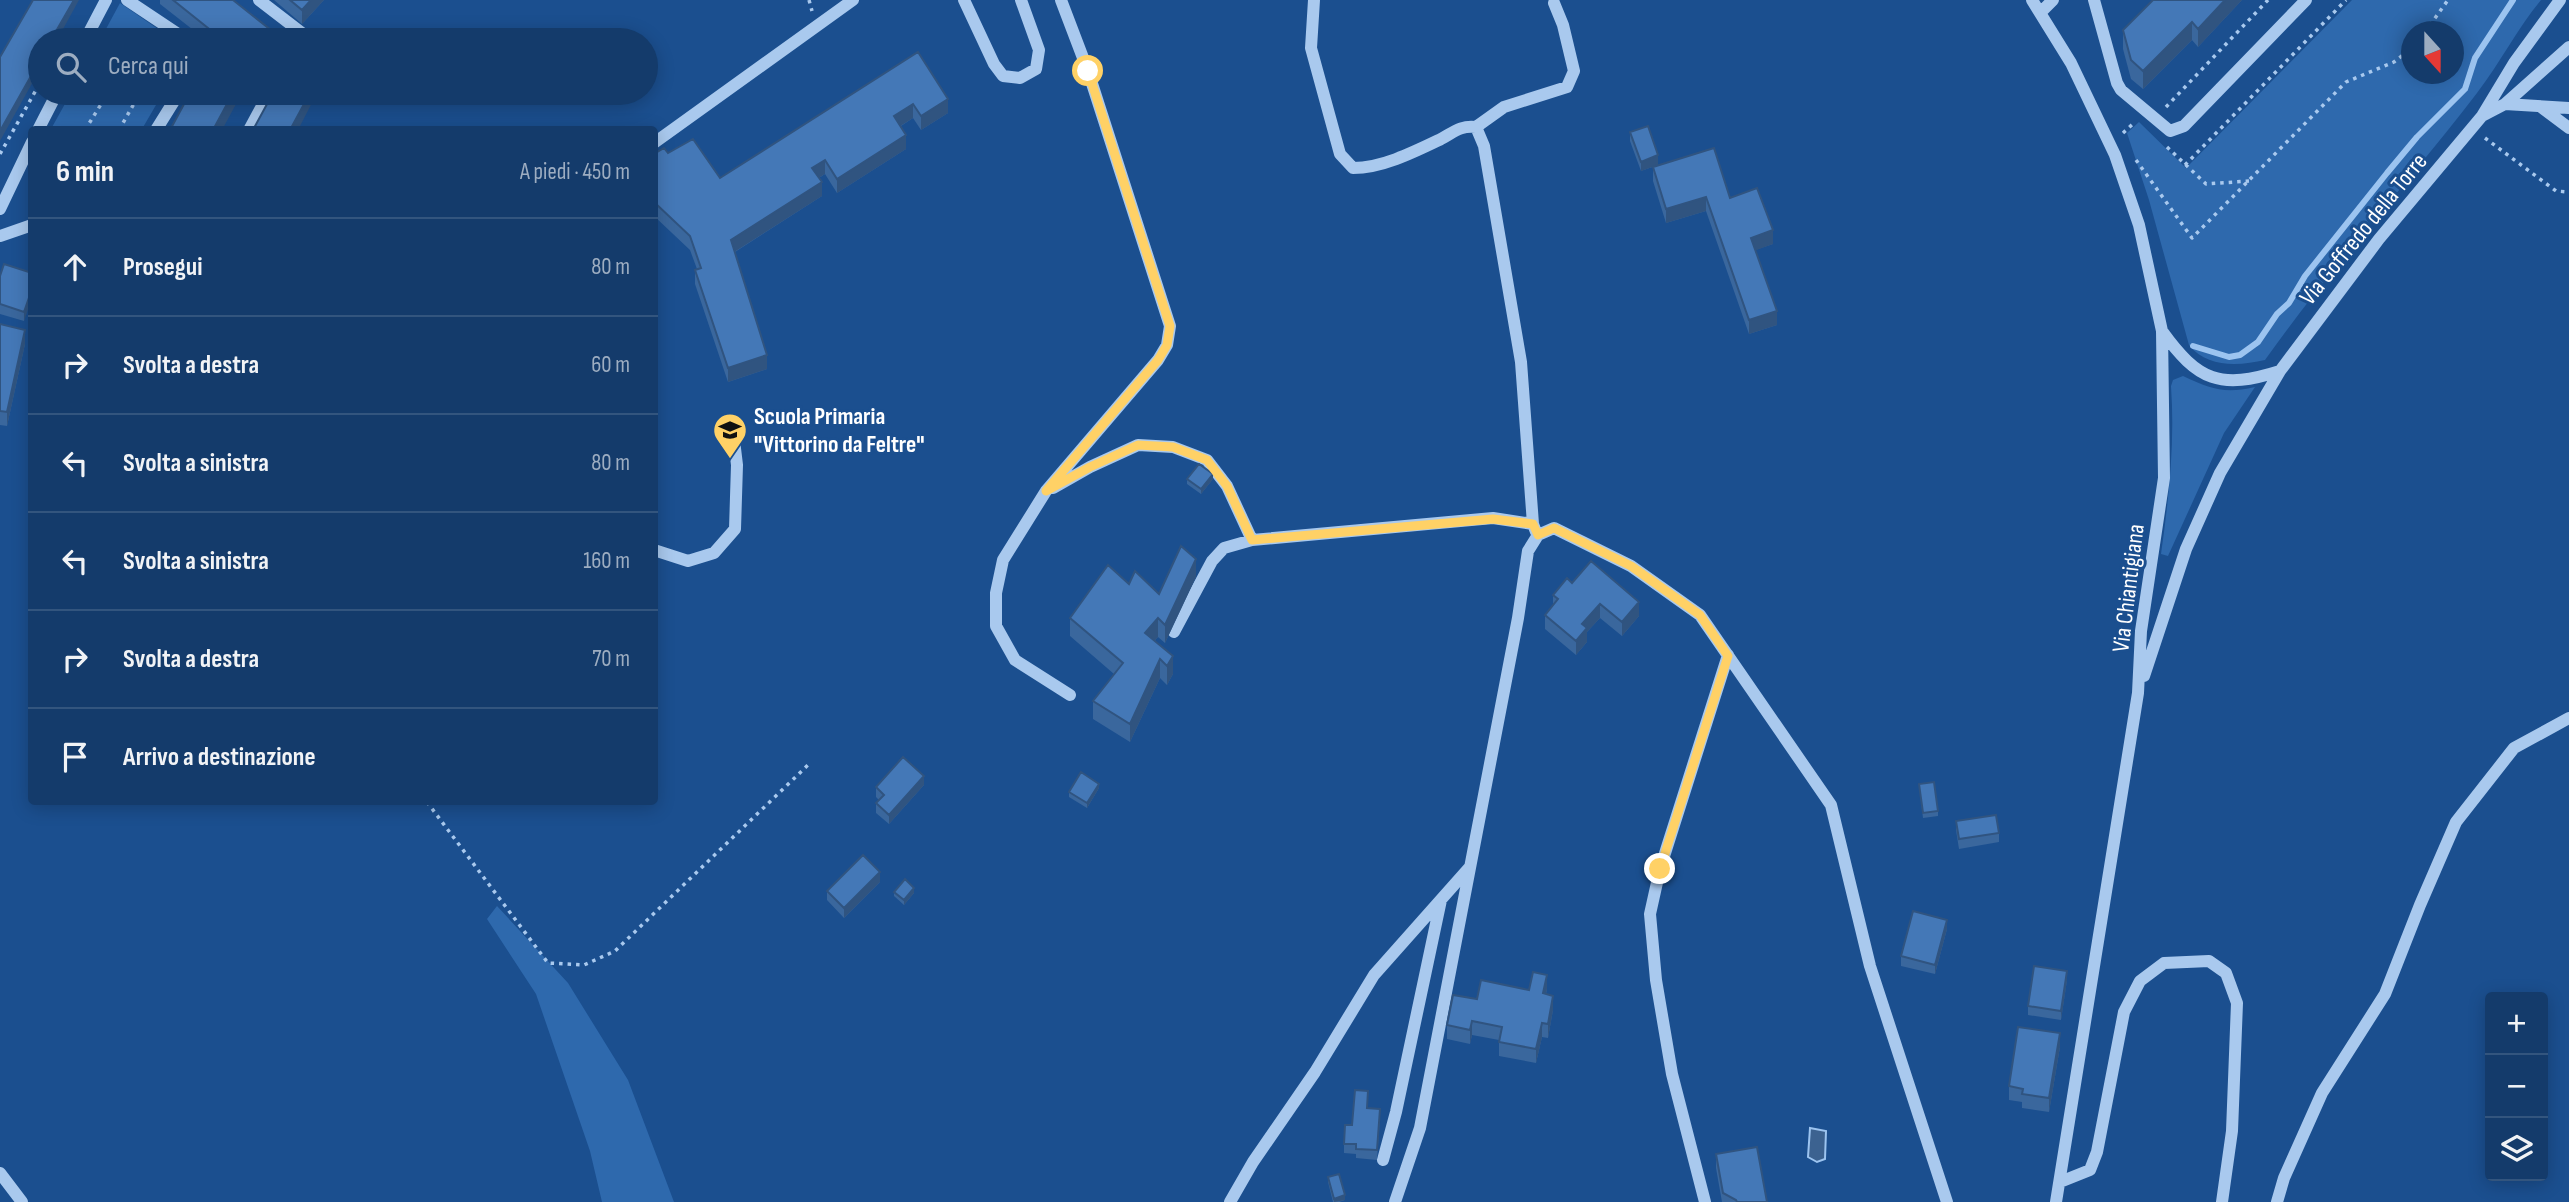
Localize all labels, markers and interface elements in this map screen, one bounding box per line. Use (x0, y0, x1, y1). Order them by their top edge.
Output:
north arrow (2401, 21, 2464, 84)
search box (28, 28, 658, 105)
icon: search (52, 48, 90, 86)
text: Cerca qui (108, 51, 189, 82)
route start (1072, 55, 1103, 86)
street label: Via Goffredo della Torre (2293, 148, 2433, 311)
text: 6 min (56, 154, 114, 190)
text: A piedi · 450 m (520, 158, 630, 186)
icon: ahead (56, 248, 94, 286)
text: Prosegui (123, 252, 202, 283)
text: 80 m (591, 253, 630, 281)
icon: right (56, 346, 94, 384)
text: Svolta a destra (123, 350, 259, 381)
text: 60 m (591, 351, 630, 379)
place label: Scuola Primaria "Vittorino da Feltre" (754, 402, 925, 459)
school or university icon: Scuola Primaria "Vittorino da Feltre" (711, 411, 749, 460)
icon: left (56, 444, 94, 482)
text: Svolta a sinistra (123, 448, 269, 479)
text: 80 m (591, 449, 630, 477)
street label: Via Chiantigiana (2106, 522, 2151, 654)
icon: left (56, 542, 94, 580)
text: Svolta a sinistra (123, 546, 269, 577)
text: 160 m (583, 547, 630, 575)
icon: right (56, 640, 94, 678)
text: Svolta a destra (123, 644, 259, 675)
text: 70 m (592, 645, 630, 673)
icon: arrive (56, 738, 94, 776)
text: Arrivo a destinazione (123, 742, 316, 773)
route end (1644, 853, 1675, 884)
map controls (2485, 992, 2548, 1181)
button: + (2485, 992, 2548, 1055)
button: − (2485, 1055, 2548, 1118)
button: layers (2485, 1118, 2548, 1181)

